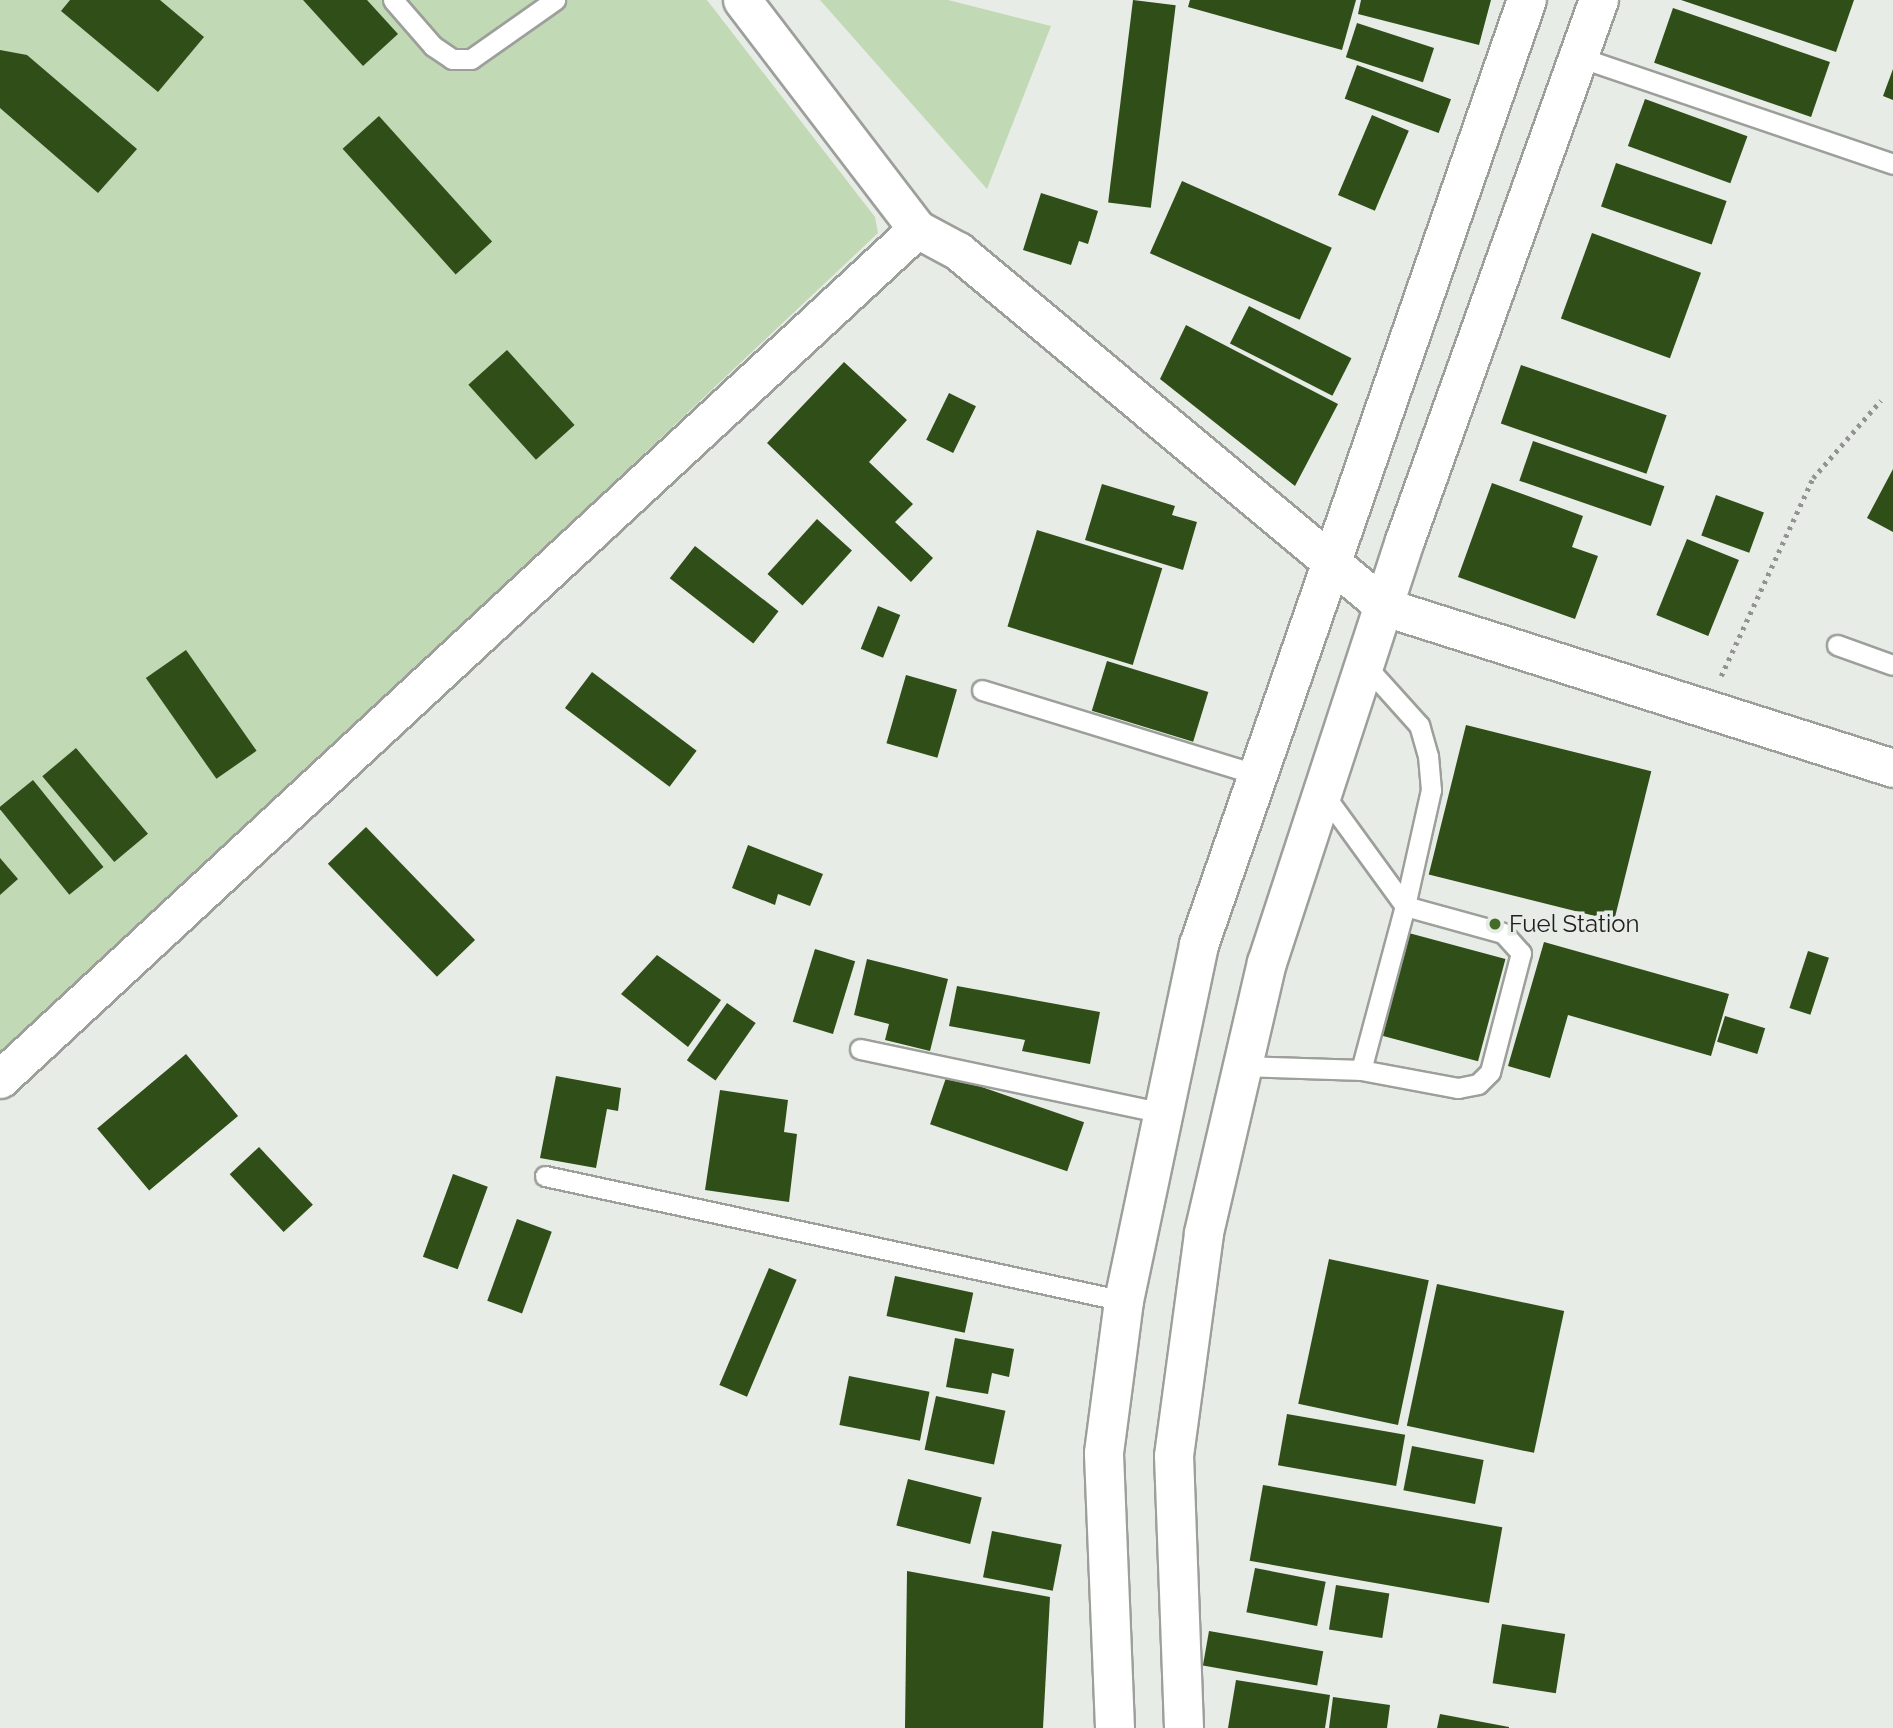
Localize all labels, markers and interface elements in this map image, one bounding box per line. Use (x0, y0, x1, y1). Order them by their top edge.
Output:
place label: Fuel Station (1509, 910, 1640, 938)
marker: Fuel Station (1487, 916, 1503, 932)

